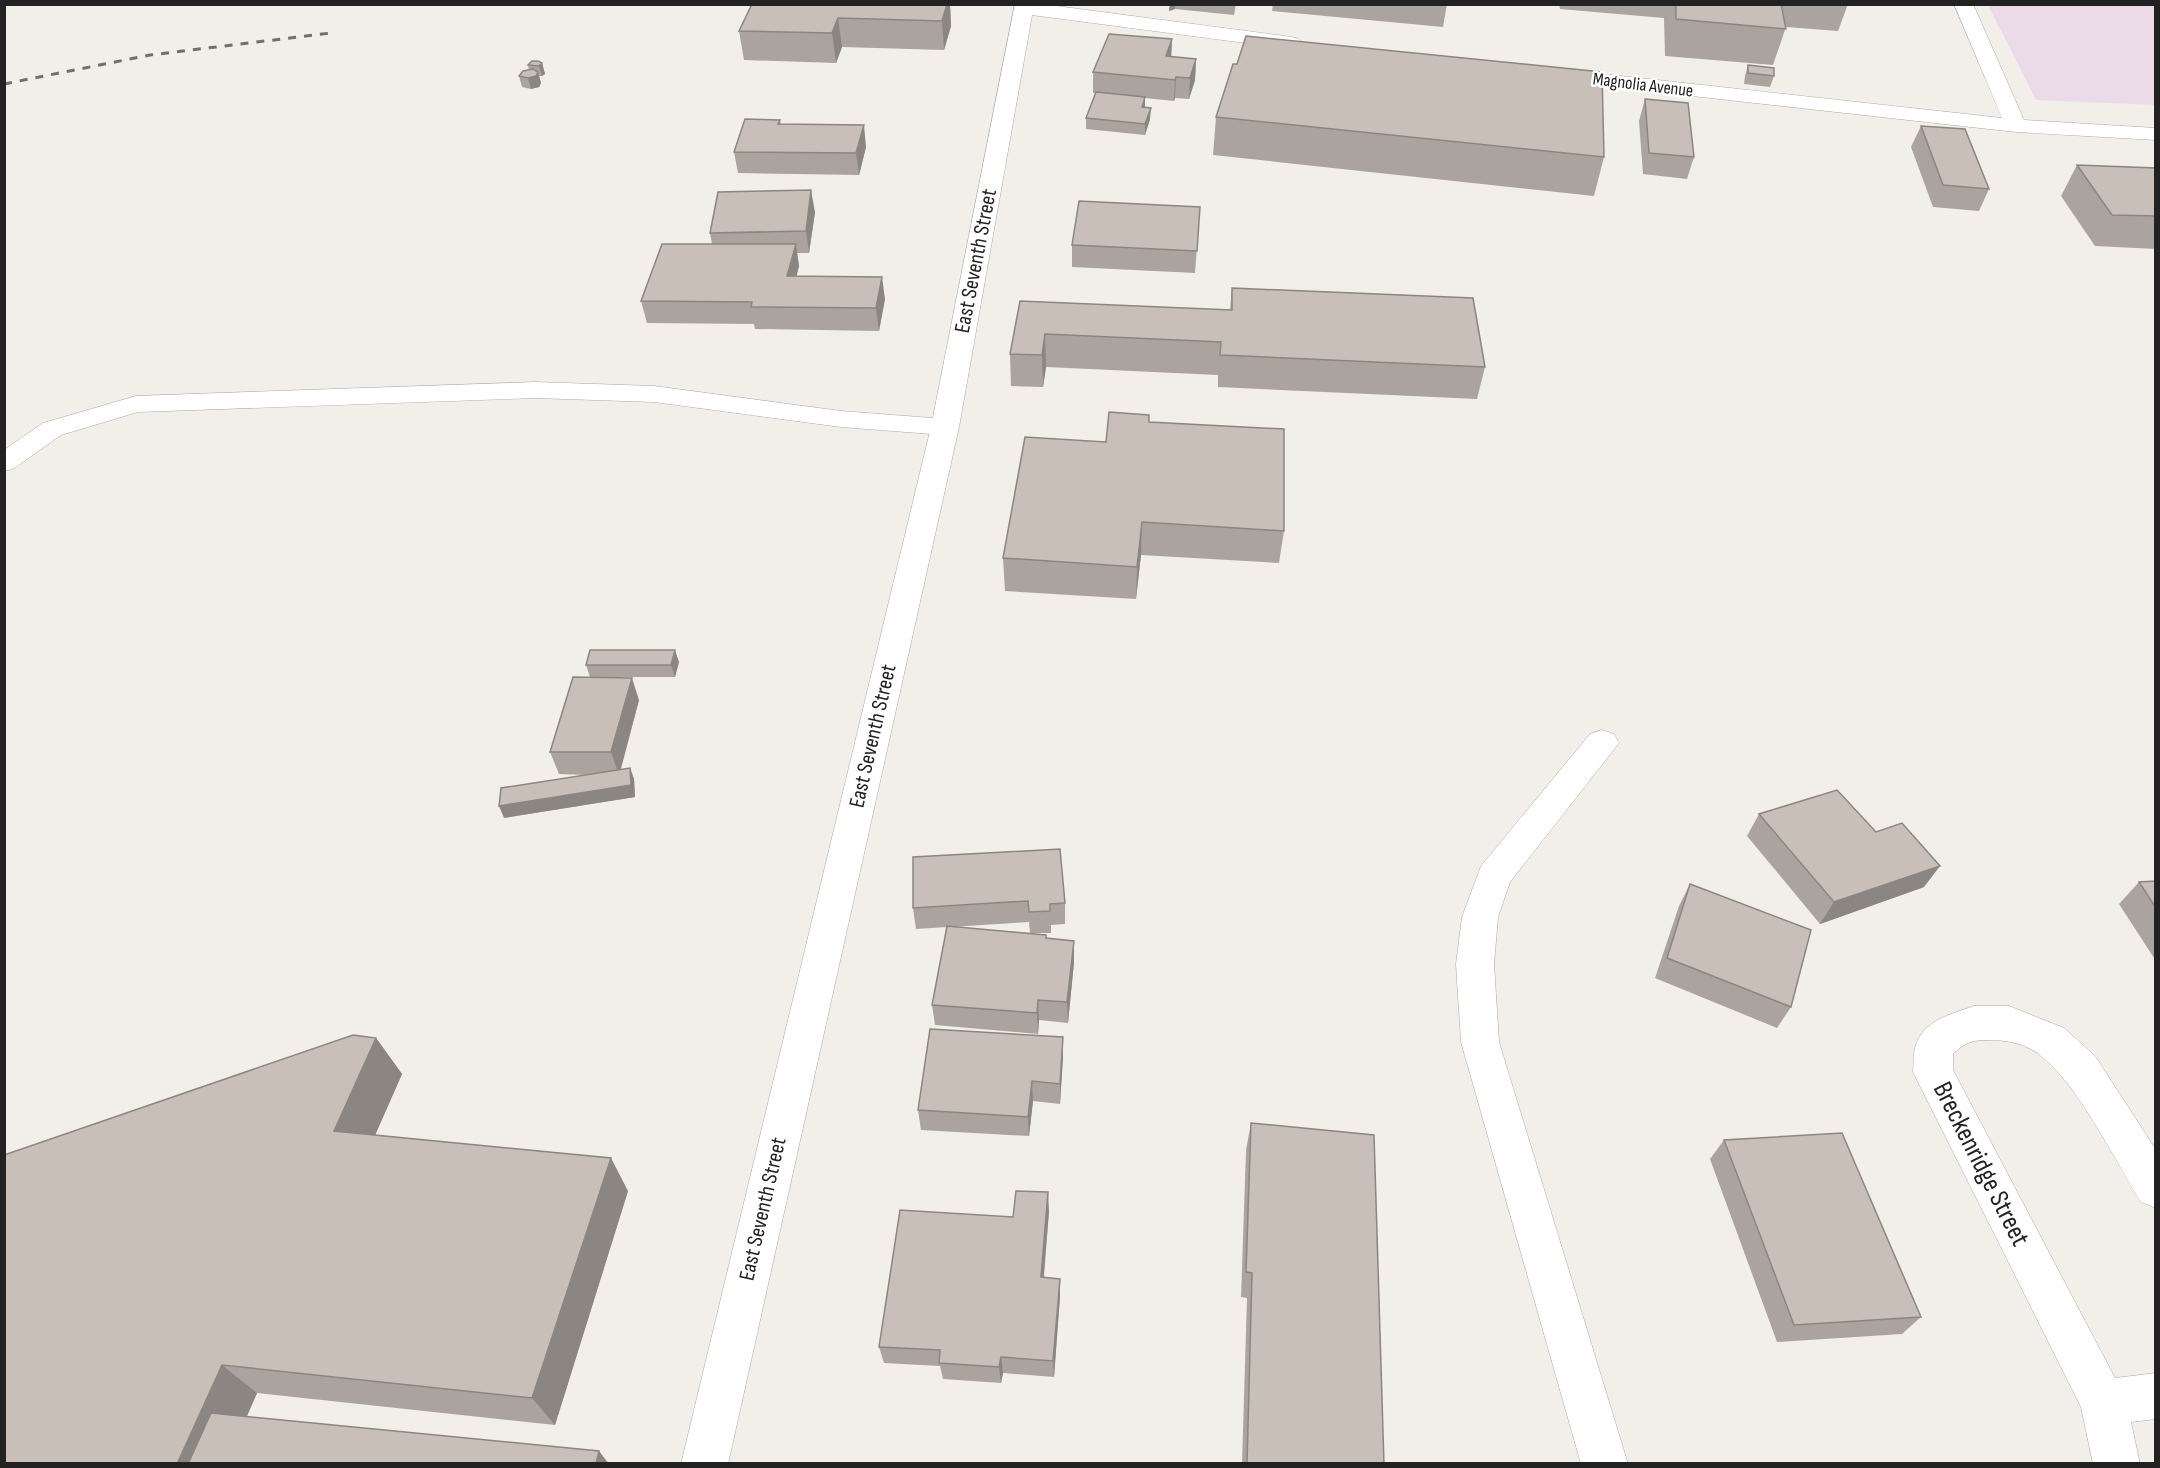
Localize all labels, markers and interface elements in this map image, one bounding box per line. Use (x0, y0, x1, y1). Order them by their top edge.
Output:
street label: Magnolia Avenue (1592, 68, 1694, 102)
street label: East Seventh Street (949, 186, 1003, 335)
street label: East Seventh Street (843, 661, 903, 810)
street label: Breckenridge Street (1926, 1077, 2036, 1251)
street label: East Seventh Street (733, 1134, 793, 1283)

